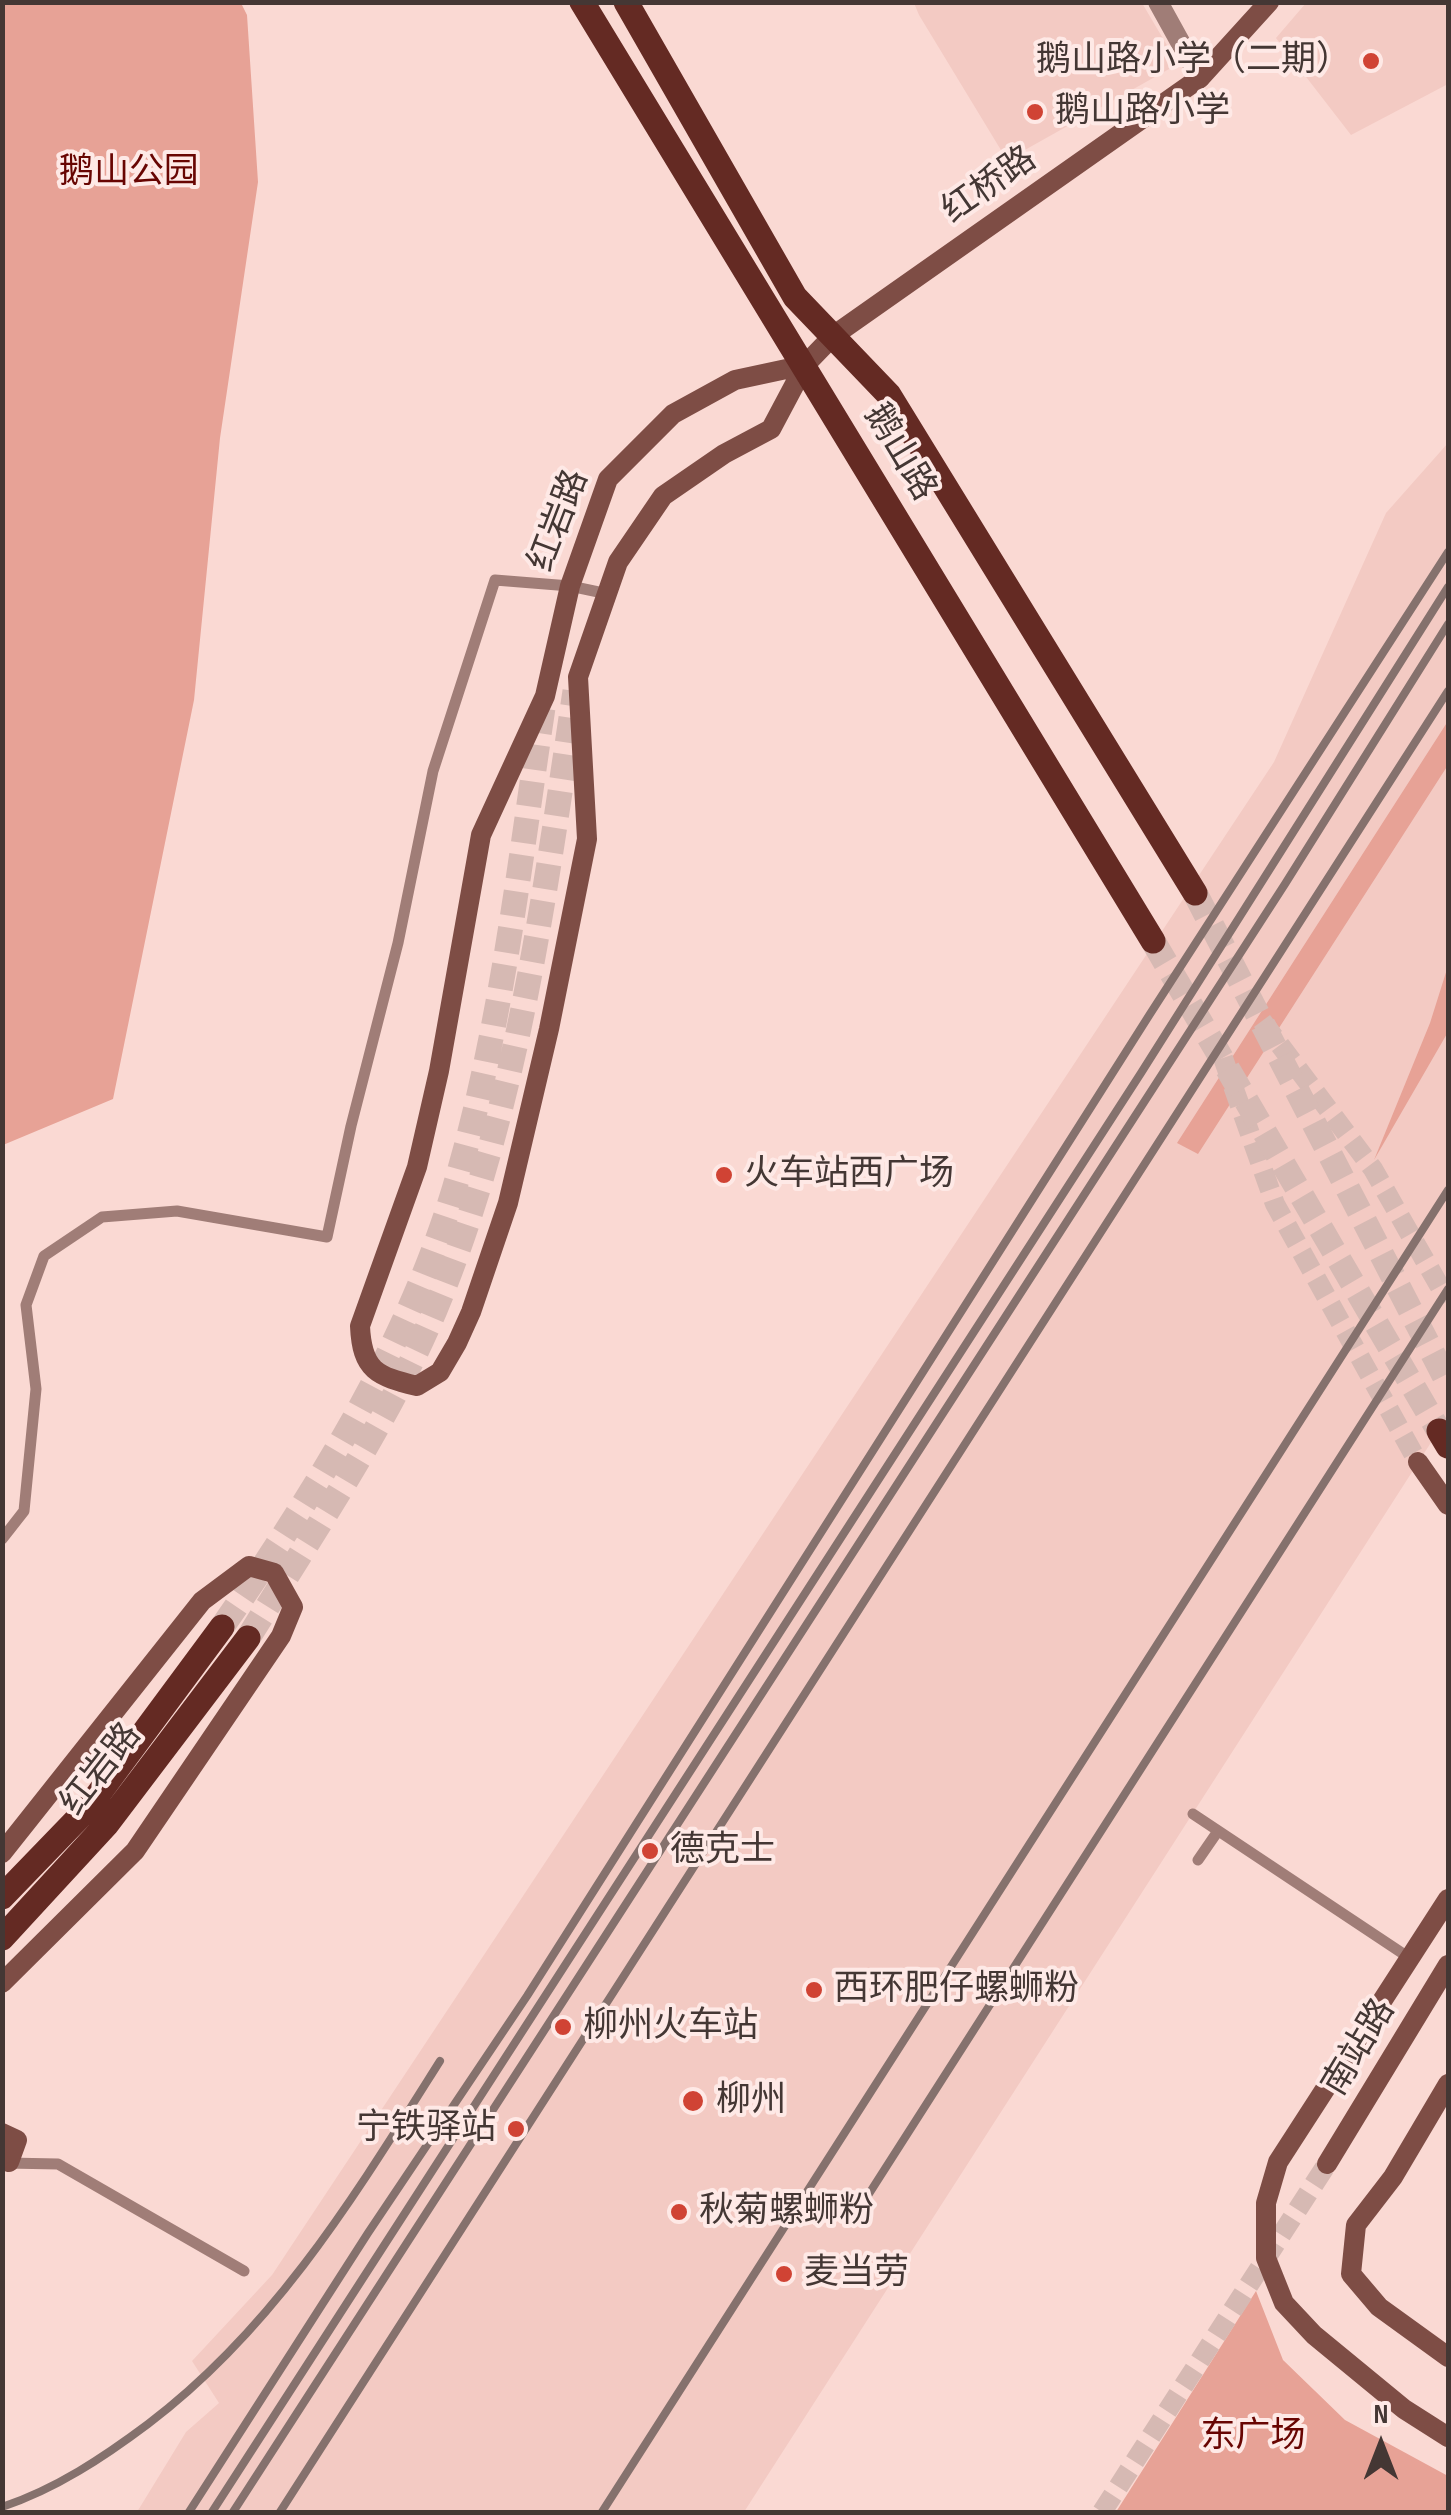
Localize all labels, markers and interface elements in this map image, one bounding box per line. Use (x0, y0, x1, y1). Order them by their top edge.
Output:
place label: 鹅山路小学（二期） (1036, 40, 1351, 82)
marker: 鹅山路小学（二期） (1360, 50, 1382, 72)
place label: 鹅山路小学 (1055, 91, 1230, 133)
marker: 鹅山路小学 (1024, 101, 1046, 123)
street label: 红桥路 (935, 139, 1045, 233)
park label: 鹅山公园 (59, 152, 199, 194)
street label: 鹅山路 (854, 397, 944, 509)
street label: 红岩路 (522, 464, 598, 578)
place label: 火车站西广场 (744, 1154, 954, 1196)
marker: 火车站西广场 (713, 1164, 735, 1186)
street label: 红岩路 (53, 1716, 151, 1824)
place label: 德克士 (670, 1830, 775, 1872)
marker: 德克士 (639, 1840, 661, 1862)
place label: 西环肥仔螺蛳粉 (834, 1969, 1079, 2011)
marker: 西环肥仔螺蛳粉 (803, 1979, 825, 2001)
street label: 南站路 (1315, 1992, 1405, 2104)
place label: 柳州火车站 (583, 2006, 758, 2048)
marker: 柳州火车站 (552, 2016, 574, 2038)
place label: 柳州 (716, 2080, 786, 2122)
marker: 柳州 (680, 2088, 706, 2114)
place label: 宁铁驿站 (356, 2108, 496, 2150)
marker: 宁铁驿站 (505, 2118, 527, 2140)
place label: 秋菊螺蛳粉 (699, 2191, 874, 2233)
marker: 秋菊螺蛳粉 (668, 2201, 690, 2223)
place label: 麦当劳 (804, 2253, 909, 2295)
marker: 麦当劳 (773, 2263, 795, 2285)
north arrow (1331, 2395, 1431, 2495)
text: N (1374, 2398, 1388, 2431)
park label: 东广场 (1201, 2416, 1305, 2458)

